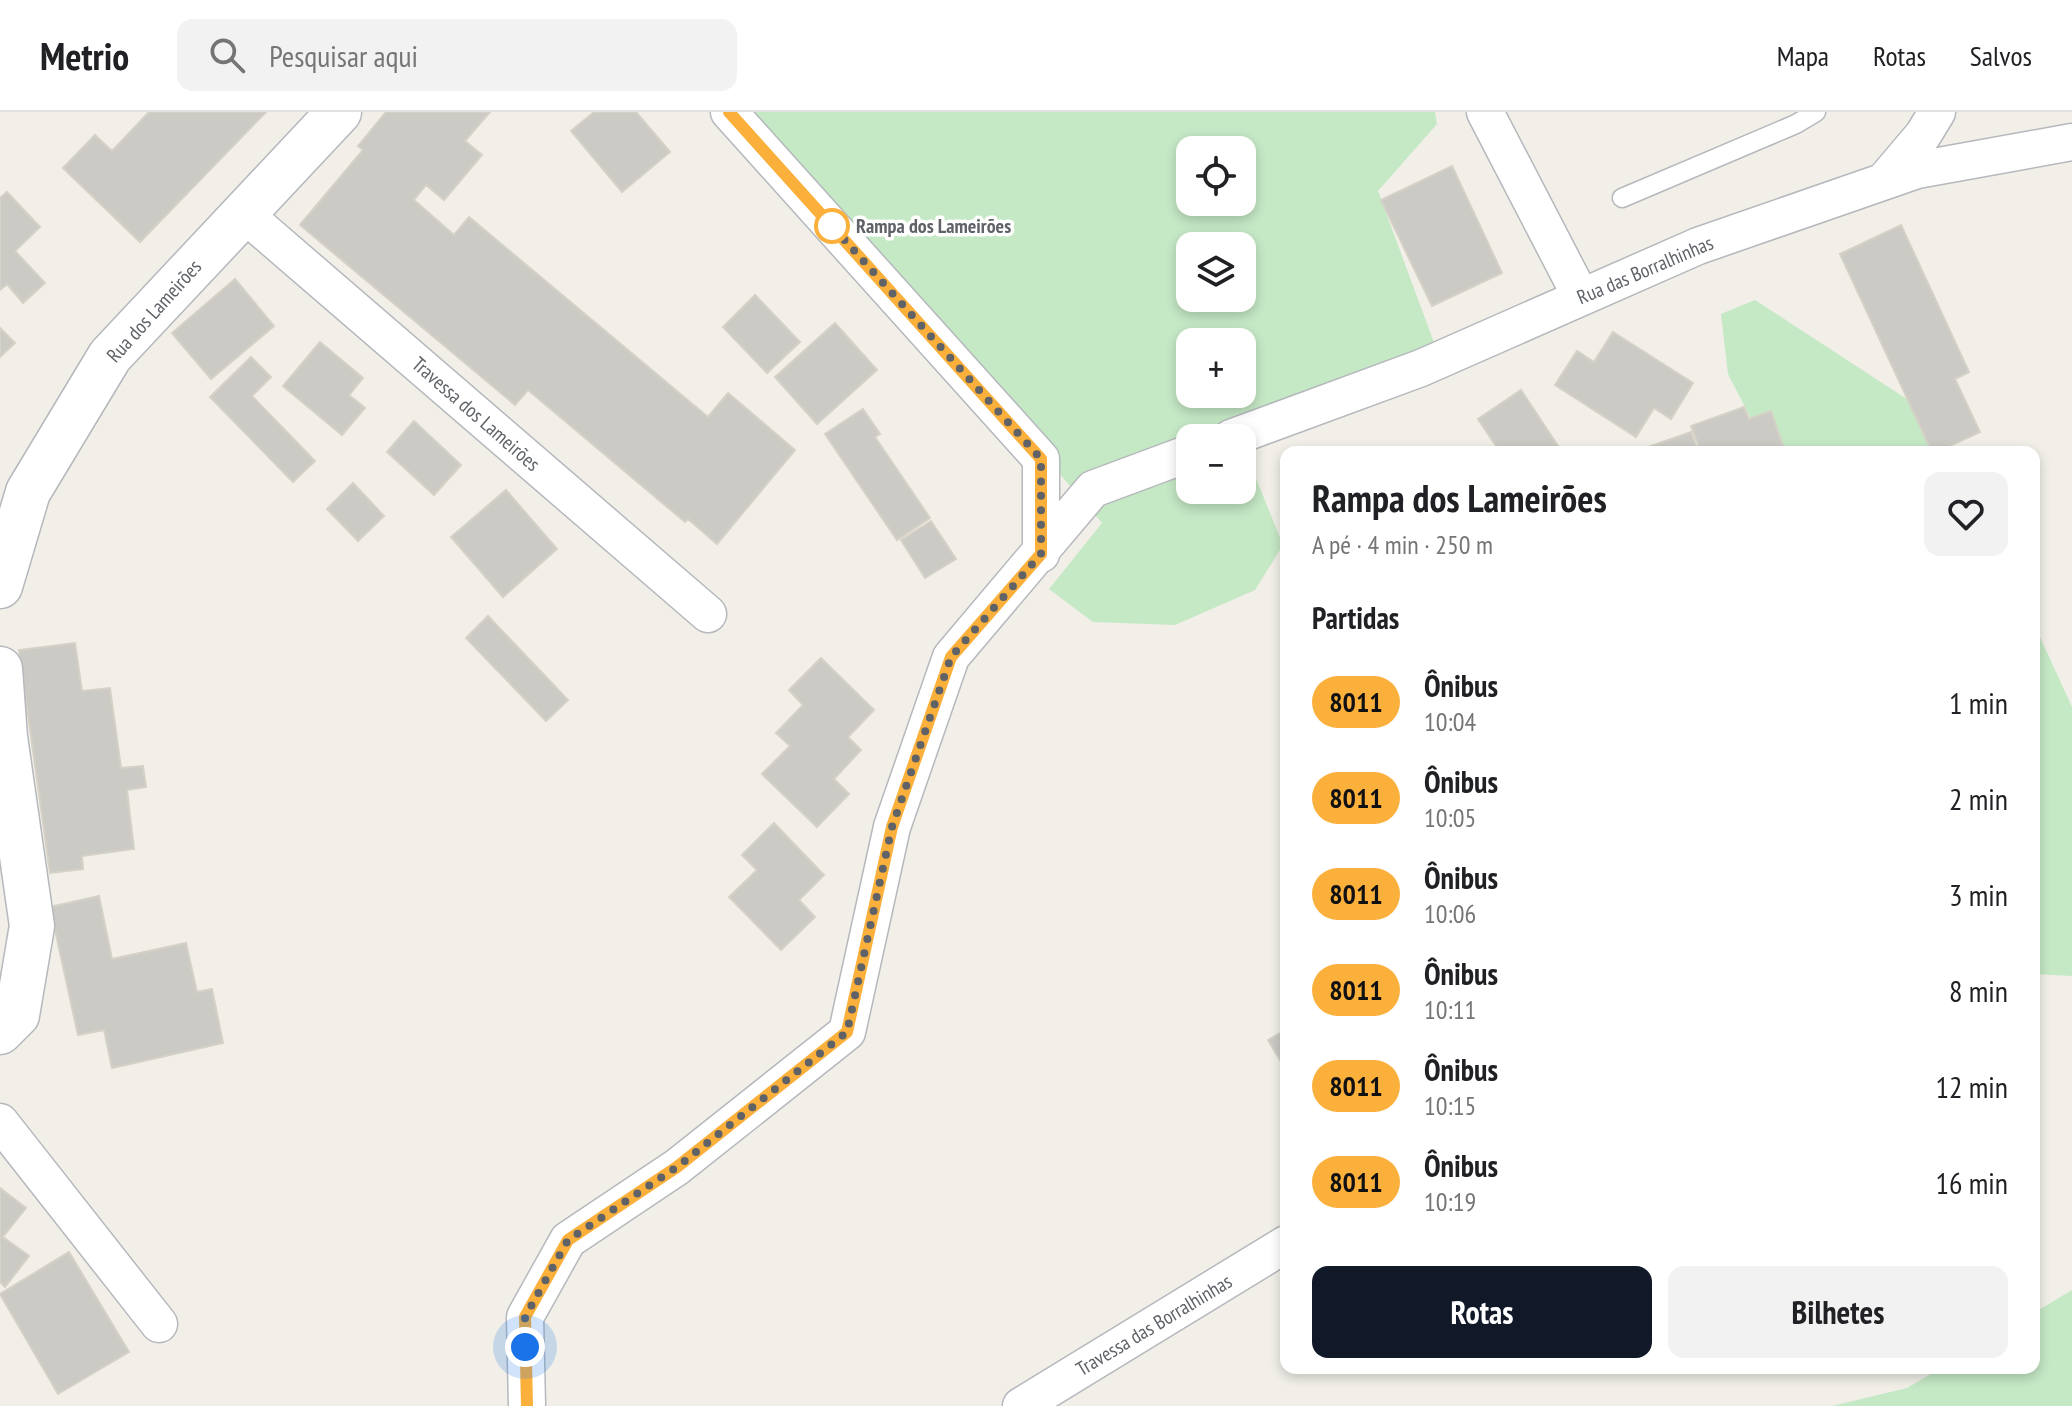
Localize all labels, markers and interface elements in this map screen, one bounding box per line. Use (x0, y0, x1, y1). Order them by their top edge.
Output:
search box (177, 19, 737, 91)
text: Metrio (40, 31, 129, 80)
icon: search (205, 33, 249, 77)
text: Pesquisar aqui (269, 36, 418, 75)
text: Mapa (1777, 37, 1829, 74)
text: Rotas (1873, 37, 1926, 74)
text: Salvos (1970, 37, 2032, 74)
map controls (1176, 136, 1256, 504)
button: locate (1176, 136, 1256, 216)
marker: Rampa dos Lameirões (815, 209, 849, 243)
place label: Rampa dos Lameirões (856, 213, 1011, 239)
street label: Rua das Borralhinhas (1573, 230, 1717, 310)
button: layers (1176, 232, 1256, 312)
street label: Rua dos Lameirões (101, 254, 207, 368)
button: + (1176, 328, 1256, 408)
street label: Travessa dos Lameirões (406, 351, 546, 477)
button: − (1176, 424, 1256, 504)
button: heart (1924, 472, 2008, 556)
text: Rampa dos Lameirões (1312, 473, 1607, 522)
text: A pé · 4 min · 250 m (1312, 528, 1493, 561)
text: Partidas (1312, 598, 1399, 637)
text: Ônibus (1424, 666, 1498, 705)
text: 8011 (1329, 683, 1383, 720)
text: 1 min (1949, 683, 2008, 722)
text: 10:04 (1424, 705, 1476, 738)
text: Ônibus (1424, 762, 1498, 801)
text: 8011 (1329, 779, 1383, 816)
text: 2 min (1949, 779, 2008, 818)
text: 10:05 (1424, 801, 1476, 834)
text: Ônibus (1424, 858, 1498, 897)
text: 8011 (1329, 875, 1383, 912)
text: 3 min (1949, 875, 2008, 914)
text: 10:06 (1424, 897, 1476, 930)
text: Ônibus (1424, 954, 1498, 993)
text: 8011 (1329, 971, 1383, 1008)
text: 8 min (1949, 971, 2008, 1010)
text: 10:11 (1424, 993, 1476, 1026)
text: Ônibus (1424, 1050, 1498, 1089)
text: 8011 (1329, 1067, 1383, 1104)
text: 12 min (1935, 1067, 2008, 1106)
text: 10:15 (1424, 1089, 1476, 1122)
text: Ônibus (1424, 1146, 1498, 1185)
text: 8011 (1329, 1163, 1383, 1200)
text: 16 min (1935, 1163, 2008, 1202)
text: 10:19 (1424, 1185, 1476, 1218)
button: Rotas (1312, 1266, 1652, 1358)
button: Bilhetes (1668, 1266, 2008, 1358)
street label: Travessa das Borralhinhas (1071, 1268, 1237, 1382)
your location (505, 1327, 545, 1367)

